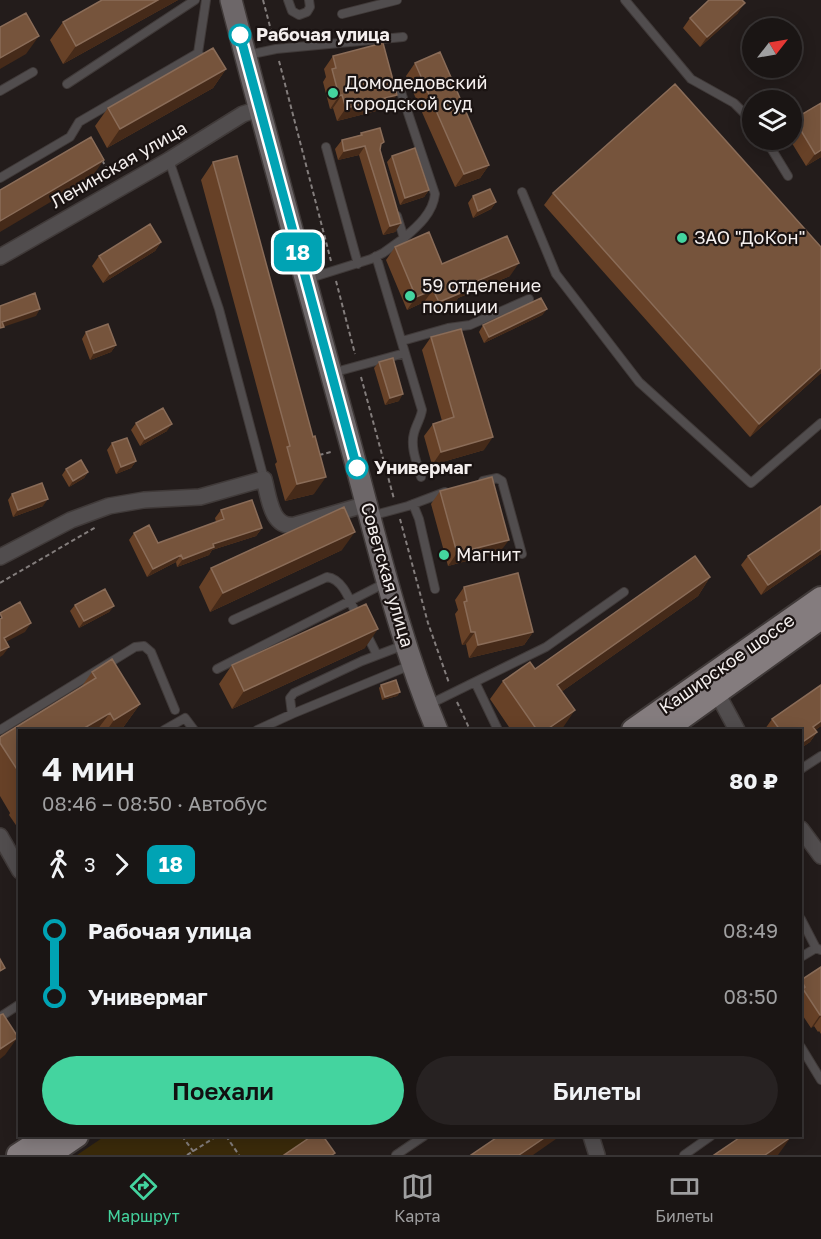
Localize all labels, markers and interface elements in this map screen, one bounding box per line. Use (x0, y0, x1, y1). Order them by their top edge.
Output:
north arrow (742, 18, 802, 78)
map controls (742, 18, 802, 150)
place label: Рабочая улица (256, 23, 390, 45)
marker: Рабочая улица (229, 24, 251, 46)
place label: Домодедовский городской суд (345, 71, 487, 114)
marker: Домодедовский городской суд (326, 86, 340, 100)
button: layers (742, 90, 802, 150)
street label: Ленинская улица (46, 116, 191, 212)
place label: ЗАО "ДоКон" (694, 226, 805, 248)
marker: ЗАО "ДоКон" (675, 231, 689, 245)
line badge: 18 (271, 232, 325, 272)
text: 18 (286, 239, 310, 265)
place label: 59 отделение полиции (422, 274, 541, 317)
marker: 59 отделение полиции (403, 289, 417, 303)
place label: Универмаг (374, 456, 472, 478)
marker: Универмаг (346, 457, 368, 479)
street label: Советская улица (357, 500, 419, 650)
place label: Магнит (456, 543, 521, 565)
marker: Магнит (437, 548, 451, 562)
street label: Каширское шоссе (655, 608, 798, 718)
text: 4 мин (42, 749, 135, 788)
text: 80 ₽ (729, 767, 778, 794)
text: 08:46 – 08:50 · Автобус (42, 791, 267, 815)
icon: walk (42, 848, 75, 881)
icon: forward (105, 848, 138, 881)
text: 18 (159, 851, 183, 877)
text: 3 (84, 852, 96, 876)
text: Рабочая улица (88, 917, 252, 944)
text: 08:49 (723, 918, 778, 942)
text: Универмаг (88, 983, 208, 1010)
text: 08:50 (723, 984, 778, 1008)
button: Поехали (42, 1056, 404, 1125)
button: Билеты (416, 1056, 778, 1125)
tab: Маршрут (107, 1170, 180, 1226)
tab: Карта (394, 1170, 441, 1226)
tab: Билеты (655, 1170, 714, 1226)

